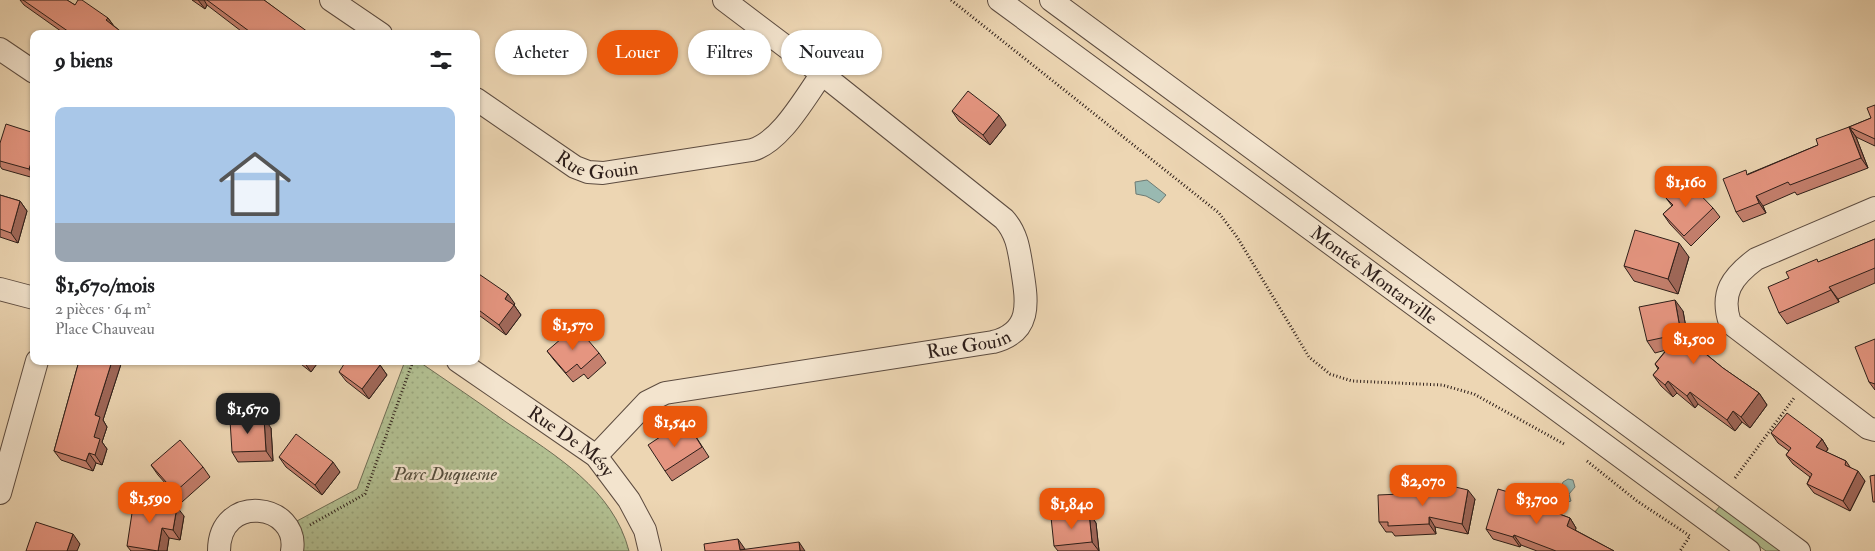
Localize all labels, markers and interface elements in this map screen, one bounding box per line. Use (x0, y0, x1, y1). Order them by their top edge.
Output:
chip: Acheter (495, 30, 587, 75)
chip: Louer (597, 30, 678, 75)
chip: Filtres (688, 30, 771, 75)
chip: Nouveau (781, 30, 882, 75)
icon: filters (427, 46, 455, 74)
text: 9 biens (55, 47, 113, 74)
icon: home (210, 139, 300, 229)
street label: Rue Gouin (551, 145, 640, 185)
pin: $1,160 (1645, 166, 1727, 208)
text: $1,160 (1666, 172, 1706, 192)
street label: Montée Montarville (1305, 221, 1442, 330)
text: $1,670/mois (55, 272, 155, 299)
text: 2 pièces · 64 m² (55, 299, 151, 319)
pin: $1,570 (532, 308, 614, 351)
text: $1,570 (553, 315, 593, 335)
text: Place Chauveau (55, 319, 155, 339)
pin: $1,500 (1653, 322, 1735, 365)
street label: Rue Gouin (925, 325, 1015, 364)
text: $1,500 (1673, 329, 1715, 349)
pin: $1,670 (207, 392, 289, 435)
text: $1,670 (227, 399, 269, 419)
street label: Rue De Mésy (523, 401, 620, 482)
pin: $1,540 (634, 406, 716, 448)
text: $1,540 (654, 412, 696, 432)
park label: Parc Duquesne (392, 462, 498, 486)
pin: $2,070 (1382, 464, 1464, 507)
text: $2,070 (1401, 471, 1445, 491)
pin: $1,590 (109, 482, 191, 524)
pin: $3,700 (1496, 482, 1578, 525)
text: $1,590 (129, 488, 171, 508)
pin: $1,840 (1031, 488, 1113, 530)
text: $3,700 (1516, 489, 1558, 509)
text: $1,840 (1051, 494, 1093, 514)

